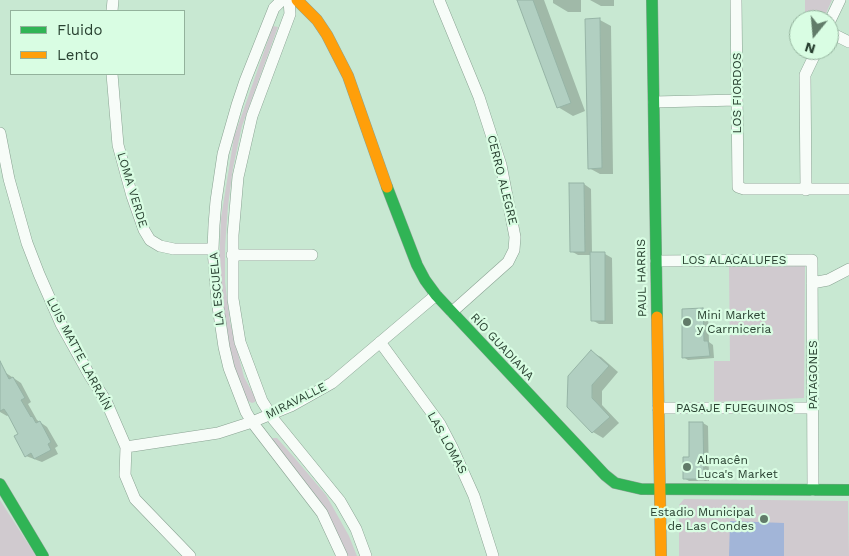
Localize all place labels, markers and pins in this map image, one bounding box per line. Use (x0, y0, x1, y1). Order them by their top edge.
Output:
place label: Mini Market y Carrniceria (697, 308, 771, 336)
marker: Mini Market y Carrniceria (681, 316, 693, 328)
place label: Almacên Luca's Market (697, 453, 778, 481)
marker: Almacên Luca's Market (681, 461, 693, 473)
place label: Estadio Municipal de Las Condes (650, 505, 754, 533)
marker: Estadio Municipal de Las Condes (758, 513, 770, 525)

